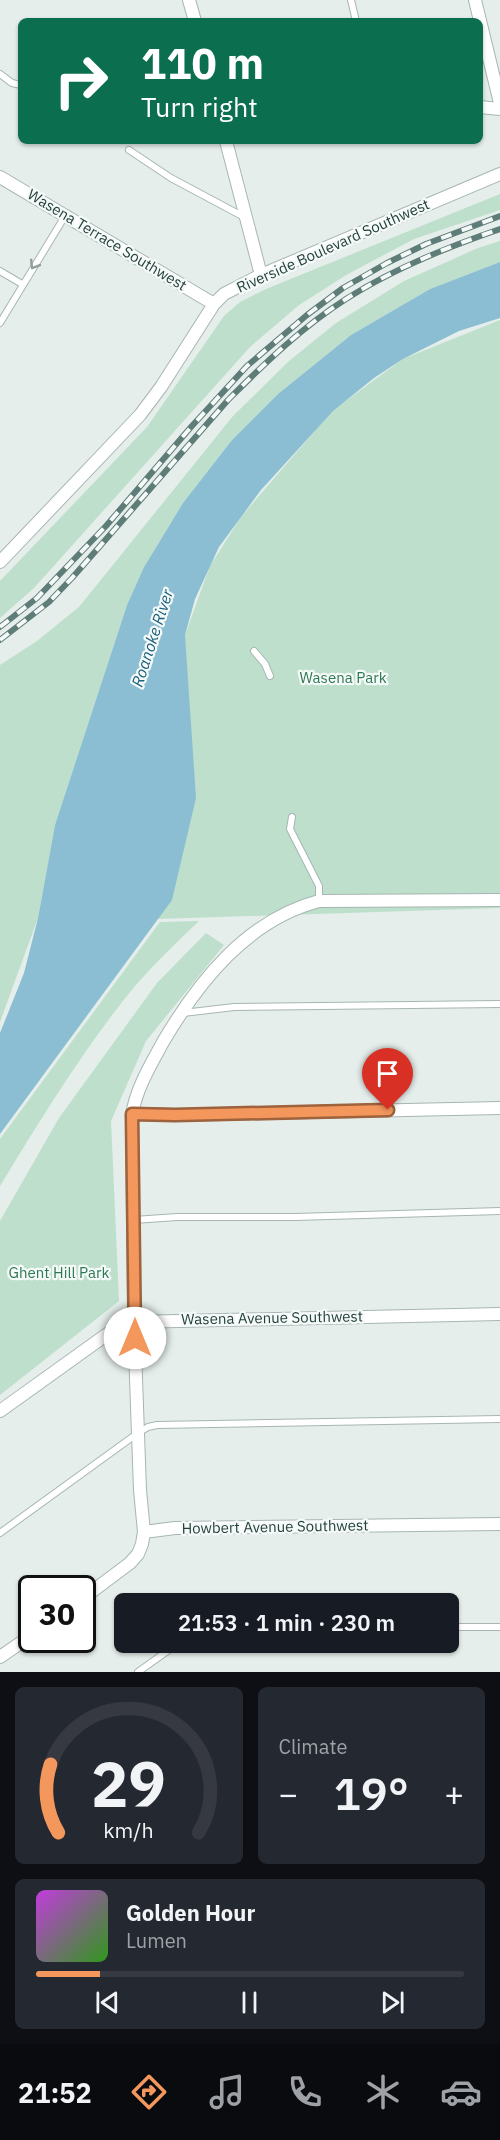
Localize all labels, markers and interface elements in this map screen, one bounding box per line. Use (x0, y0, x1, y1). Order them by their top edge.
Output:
text: 110 m (141, 36, 264, 91)
icon: right (42, 42, 120, 120)
text: Turn right (141, 89, 258, 124)
street label: Wasena Terrace Southwest (24, 184, 190, 295)
street label: Riverside Boulevard Southwest (233, 194, 432, 297)
one-way arrow (30, 259, 42, 269)
water label: Roanoke River (127, 586, 178, 689)
park label: Wasena Park (299, 668, 387, 687)
pin (362, 1048, 413, 1110)
icon: arrive (371, 1057, 404, 1090)
park label: Ghent Hill Park (9, 1263, 110, 1282)
position arrow (103, 1306, 167, 1370)
street label: Wasena Avenue Southwest (181, 1306, 363, 1329)
street label: Howbert Avenue Southwest (181, 1515, 369, 1538)
speed limit sign: 30 (18, 1575, 96, 1653)
text: 21:53 · 1 min · 230 m (178, 1608, 395, 1637)
text: Climate (279, 1733, 347, 1760)
text: 29 (91, 1743, 166, 1824)
text: 19° (334, 1764, 409, 1822)
text: − (279, 1772, 298, 1815)
text: + (444, 1772, 464, 1815)
text: km/h (104, 1816, 154, 1844)
text: Golden Hour (126, 1898, 255, 1927)
text: Lumen (126, 1927, 187, 1954)
icon: previous (91, 1986, 124, 2019)
icon: pause (233, 1986, 266, 2019)
icon: next (376, 1986, 409, 2019)
icon: directions (128, 2071, 170, 2113)
icon: music (206, 2071, 248, 2113)
icon: phone (284, 2071, 326, 2113)
icon: climate (362, 2071, 404, 2113)
icon: car (440, 2071, 482, 2113)
text: 21:52 (18, 2075, 92, 2110)

